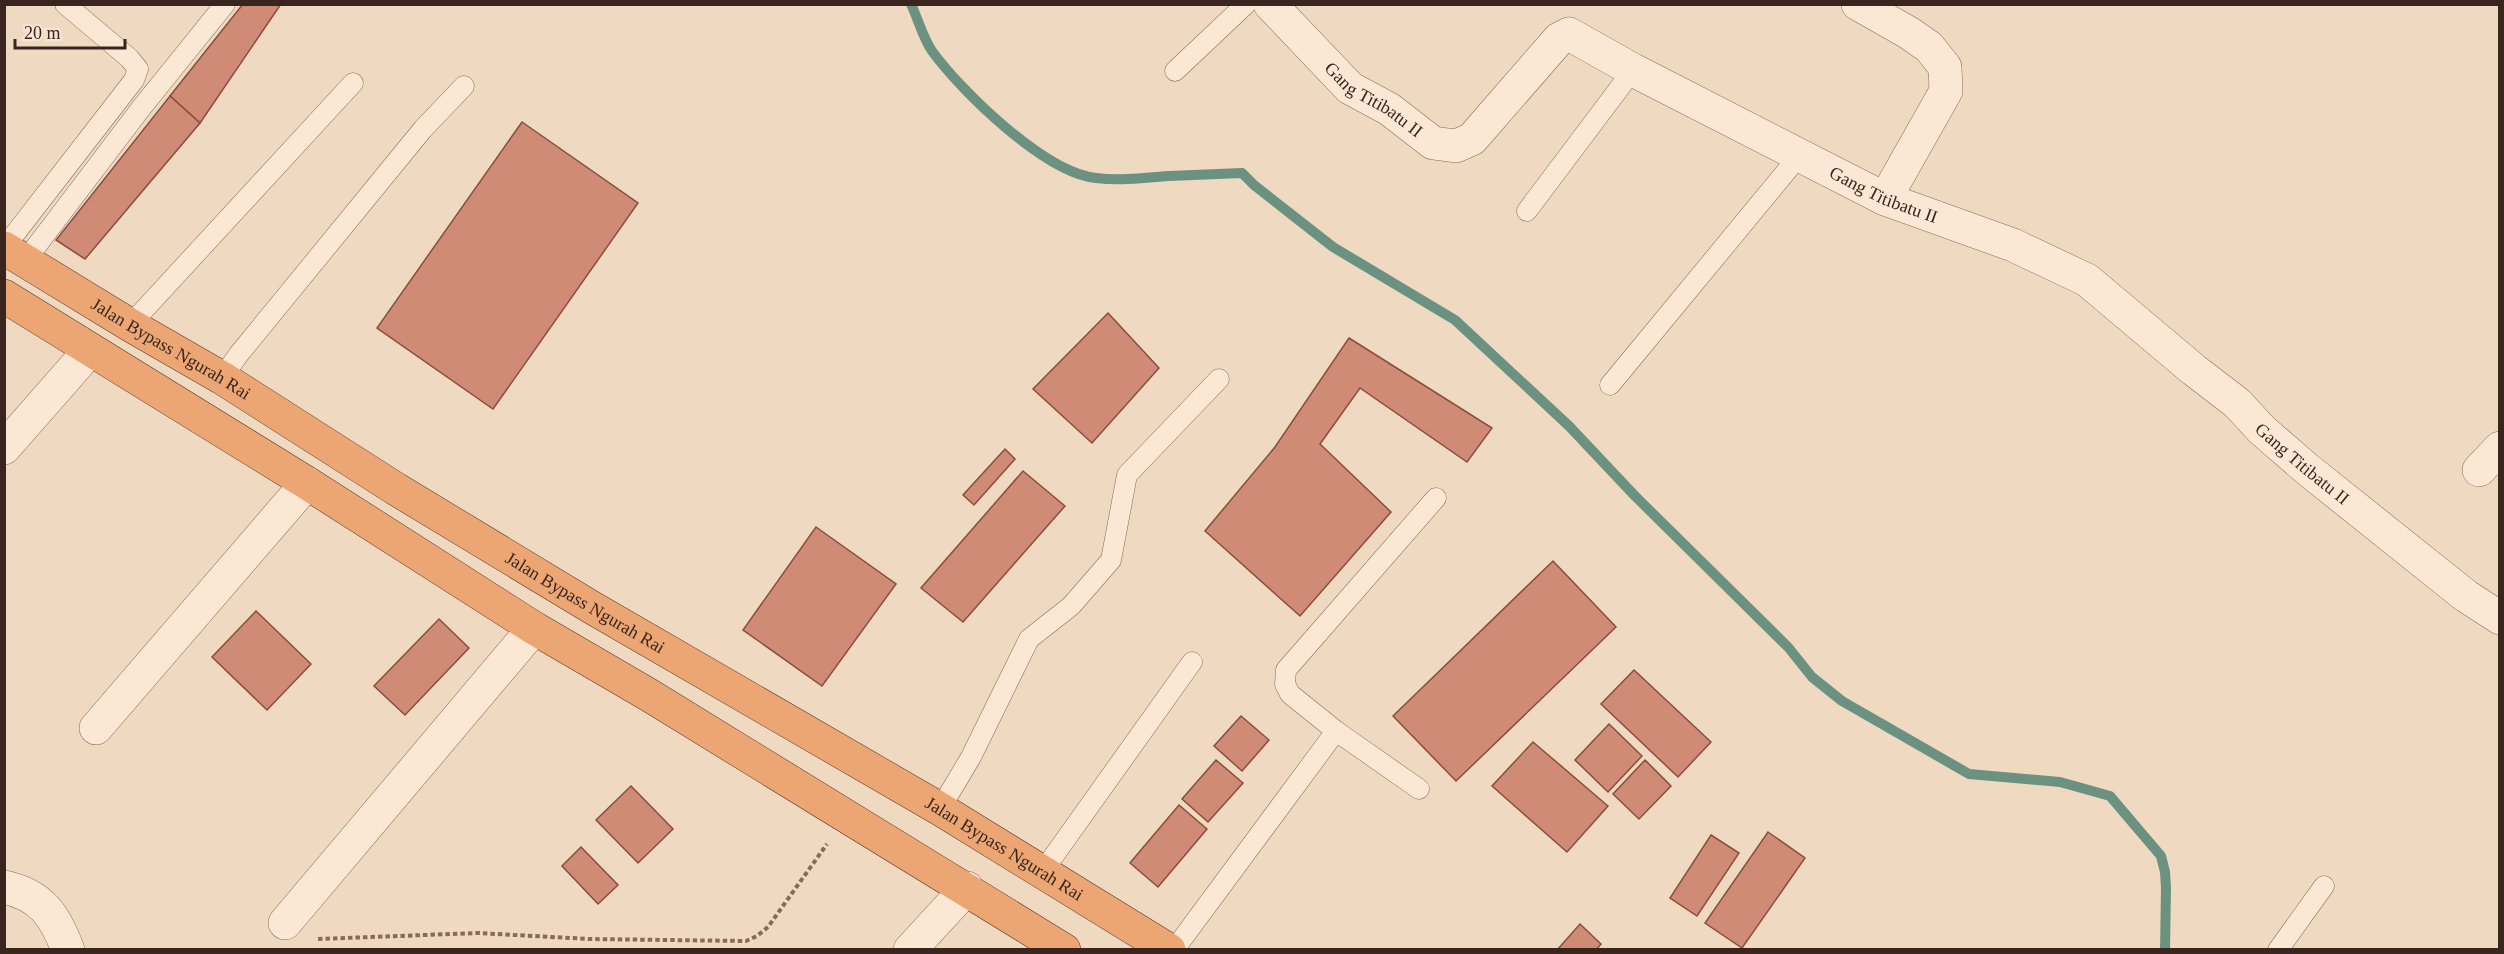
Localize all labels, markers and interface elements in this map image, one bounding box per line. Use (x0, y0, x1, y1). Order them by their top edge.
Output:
scale bar (15, 12, 124, 50)
text: 20 m (24, 23, 61, 43)
street label: Gang Titibatu II (1321, 58, 1427, 141)
street label: Gang Titibatu II (1826, 162, 1940, 227)
street label: Jalan Bypass Ngurah Rai (88, 294, 254, 404)
street label: Gang Titibatu II (2251, 419, 2353, 509)
street label: Jalan Bypass Ngurah Rai (502, 548, 668, 658)
street label: Jalan Bypass Ngurah Rai (922, 793, 1087, 905)

